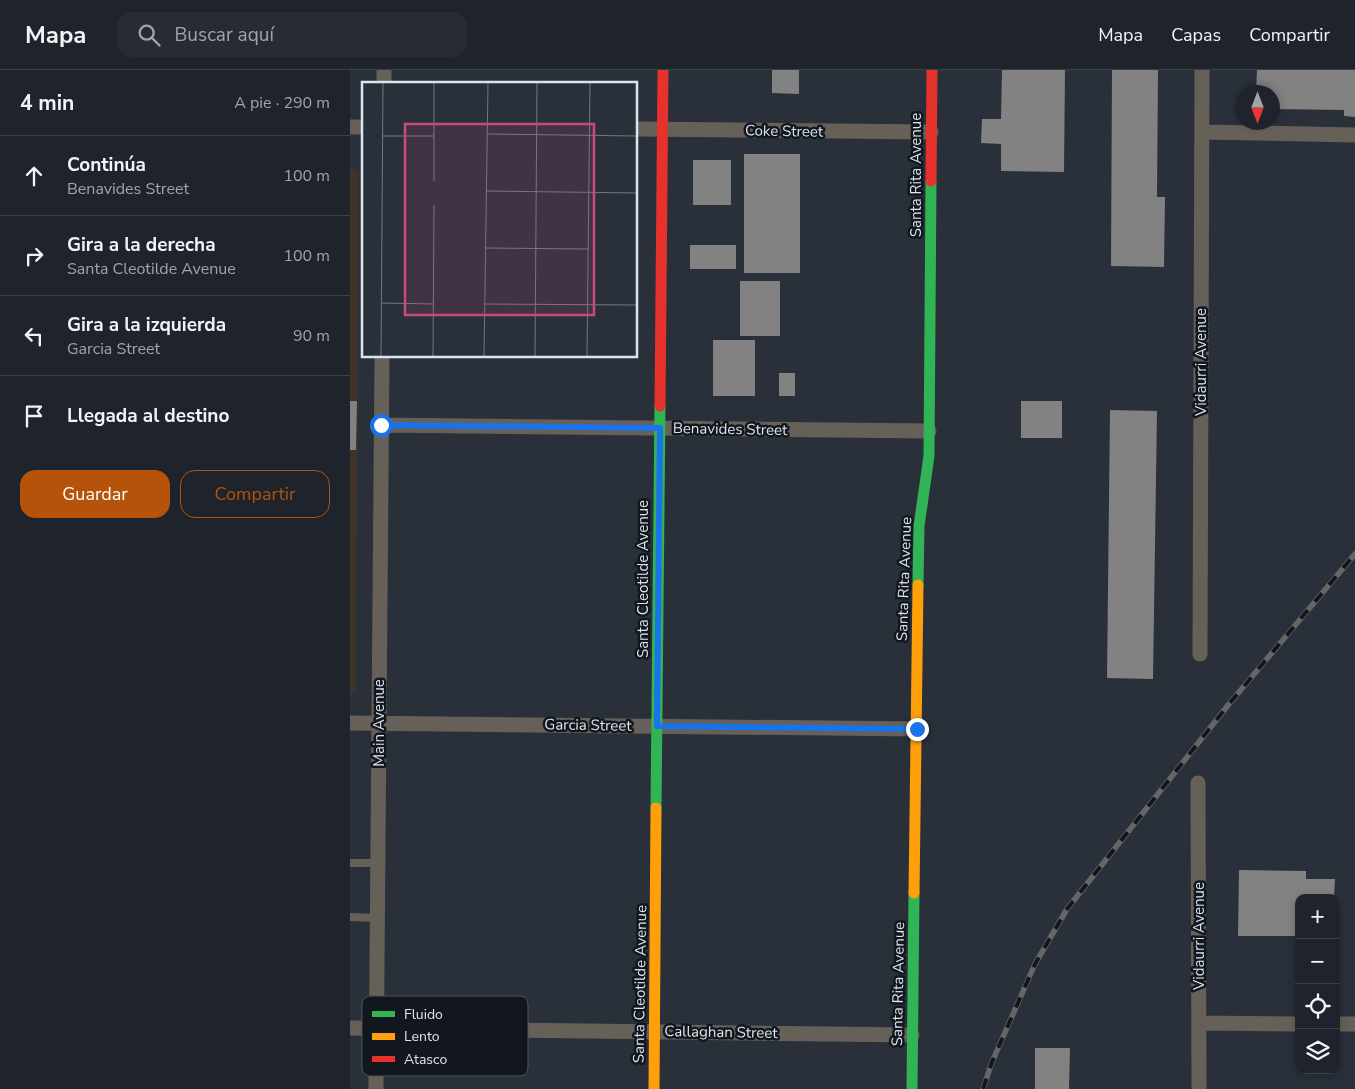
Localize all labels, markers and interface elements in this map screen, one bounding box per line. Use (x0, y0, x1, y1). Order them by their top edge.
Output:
search box (117, 12, 467, 57)
text: Mapa (25, 19, 87, 51)
icon: search (135, 21, 163, 49)
text: Buscar aquí (175, 22, 274, 48)
text: Mapa (1098, 23, 1143, 47)
text: Capas (1171, 23, 1221, 47)
text: Compartir (1249, 23, 1330, 47)
inset map (362, 82, 638, 358)
north arrow (1235, 85, 1280, 130)
text: 4 min (20, 89, 74, 117)
text: A pie · 290 m (234, 92, 330, 114)
street label: Santa Rita Avenue (906, 113, 926, 237)
street label: Coke Street (745, 120, 824, 142)
text: Continúa (67, 152, 146, 178)
icon: ahead (20, 162, 48, 190)
text: 100 m (283, 165, 330, 187)
text: Benavides Street (67, 178, 189, 200)
text: Gira a la derecha (67, 232, 216, 258)
icon: right (20, 242, 48, 270)
text: 100 m (283, 245, 330, 267)
text: Santa Cleotilde Avenue (67, 258, 236, 280)
street label: Vidaurri Avenue (1191, 308, 1211, 417)
text: Gira a la izquierda (67, 312, 226, 338)
icon: left (20, 322, 48, 350)
text: 90 m (293, 325, 330, 347)
text: Garcia Street (67, 338, 160, 360)
icon: arrive (20, 402, 48, 430)
text: Llegada al destino (67, 403, 229, 429)
route start (370, 414, 393, 437)
street label: Benavides Street (673, 418, 788, 440)
button: Guardar (20, 470, 170, 518)
button: Compartir (180, 470, 330, 518)
street label: Santa Cleotilde Avenue (633, 500, 653, 658)
street label: Santa Rita Avenue (892, 516, 916, 641)
street label: Main Avenue (369, 679, 389, 767)
street label: Garcia Street (544, 714, 633, 736)
route end (906, 718, 929, 741)
street label: Vidaurri Avenue (1189, 882, 1209, 991)
map controls (1295, 894, 1340, 1074)
button: + (1295, 894, 1340, 939)
street label: Santa Cleotilde Avenue (629, 905, 651, 1063)
street label: Santa Rita Avenue (887, 922, 909, 1046)
button: − (1295, 939, 1340, 984)
button: locate (1295, 984, 1340, 1029)
legend (362, 996, 528, 1076)
text: Fluido (404, 1005, 443, 1024)
street label: Callaghan Street (664, 1021, 779, 1043)
text: Lento (404, 1027, 440, 1046)
button: layers (1295, 1029, 1340, 1074)
text: Atasco (404, 1050, 447, 1069)

